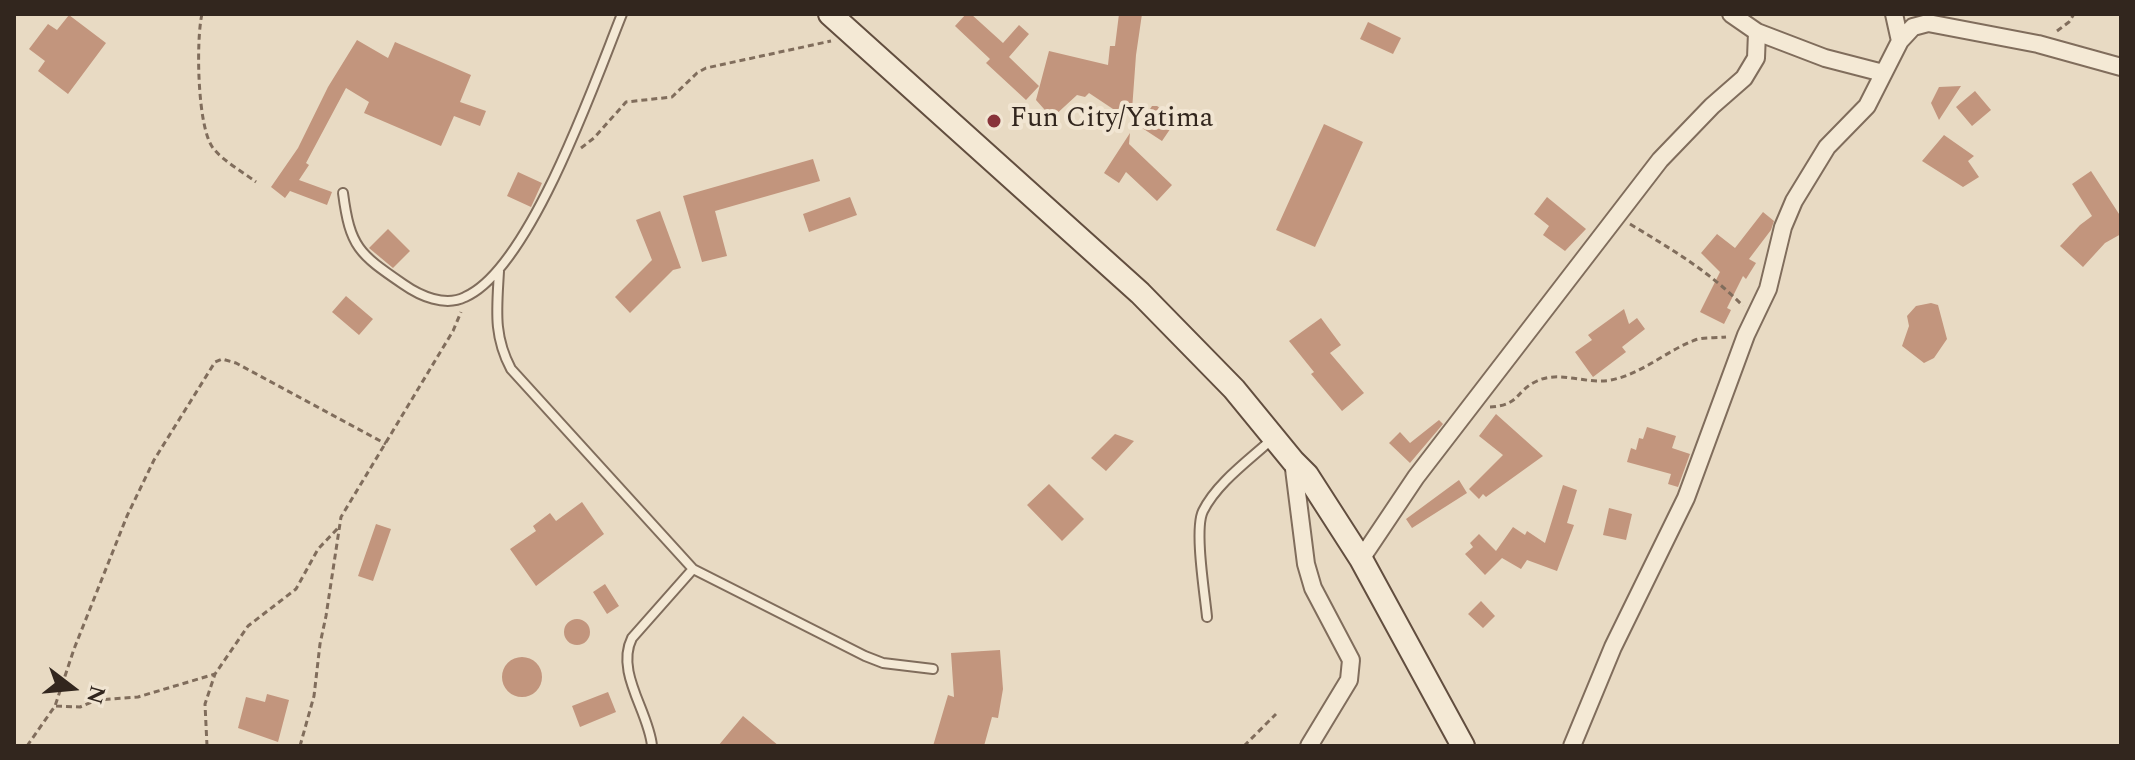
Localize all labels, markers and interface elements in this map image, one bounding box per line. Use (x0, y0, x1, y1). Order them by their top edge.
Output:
place label: Fun City/Yatima (1010, 104, 1214, 138)
marker: Fun City/Yatima (985, 112, 1003, 130)
north arrow (32, 648, 112, 728)
text: N (77, 682, 114, 708)

